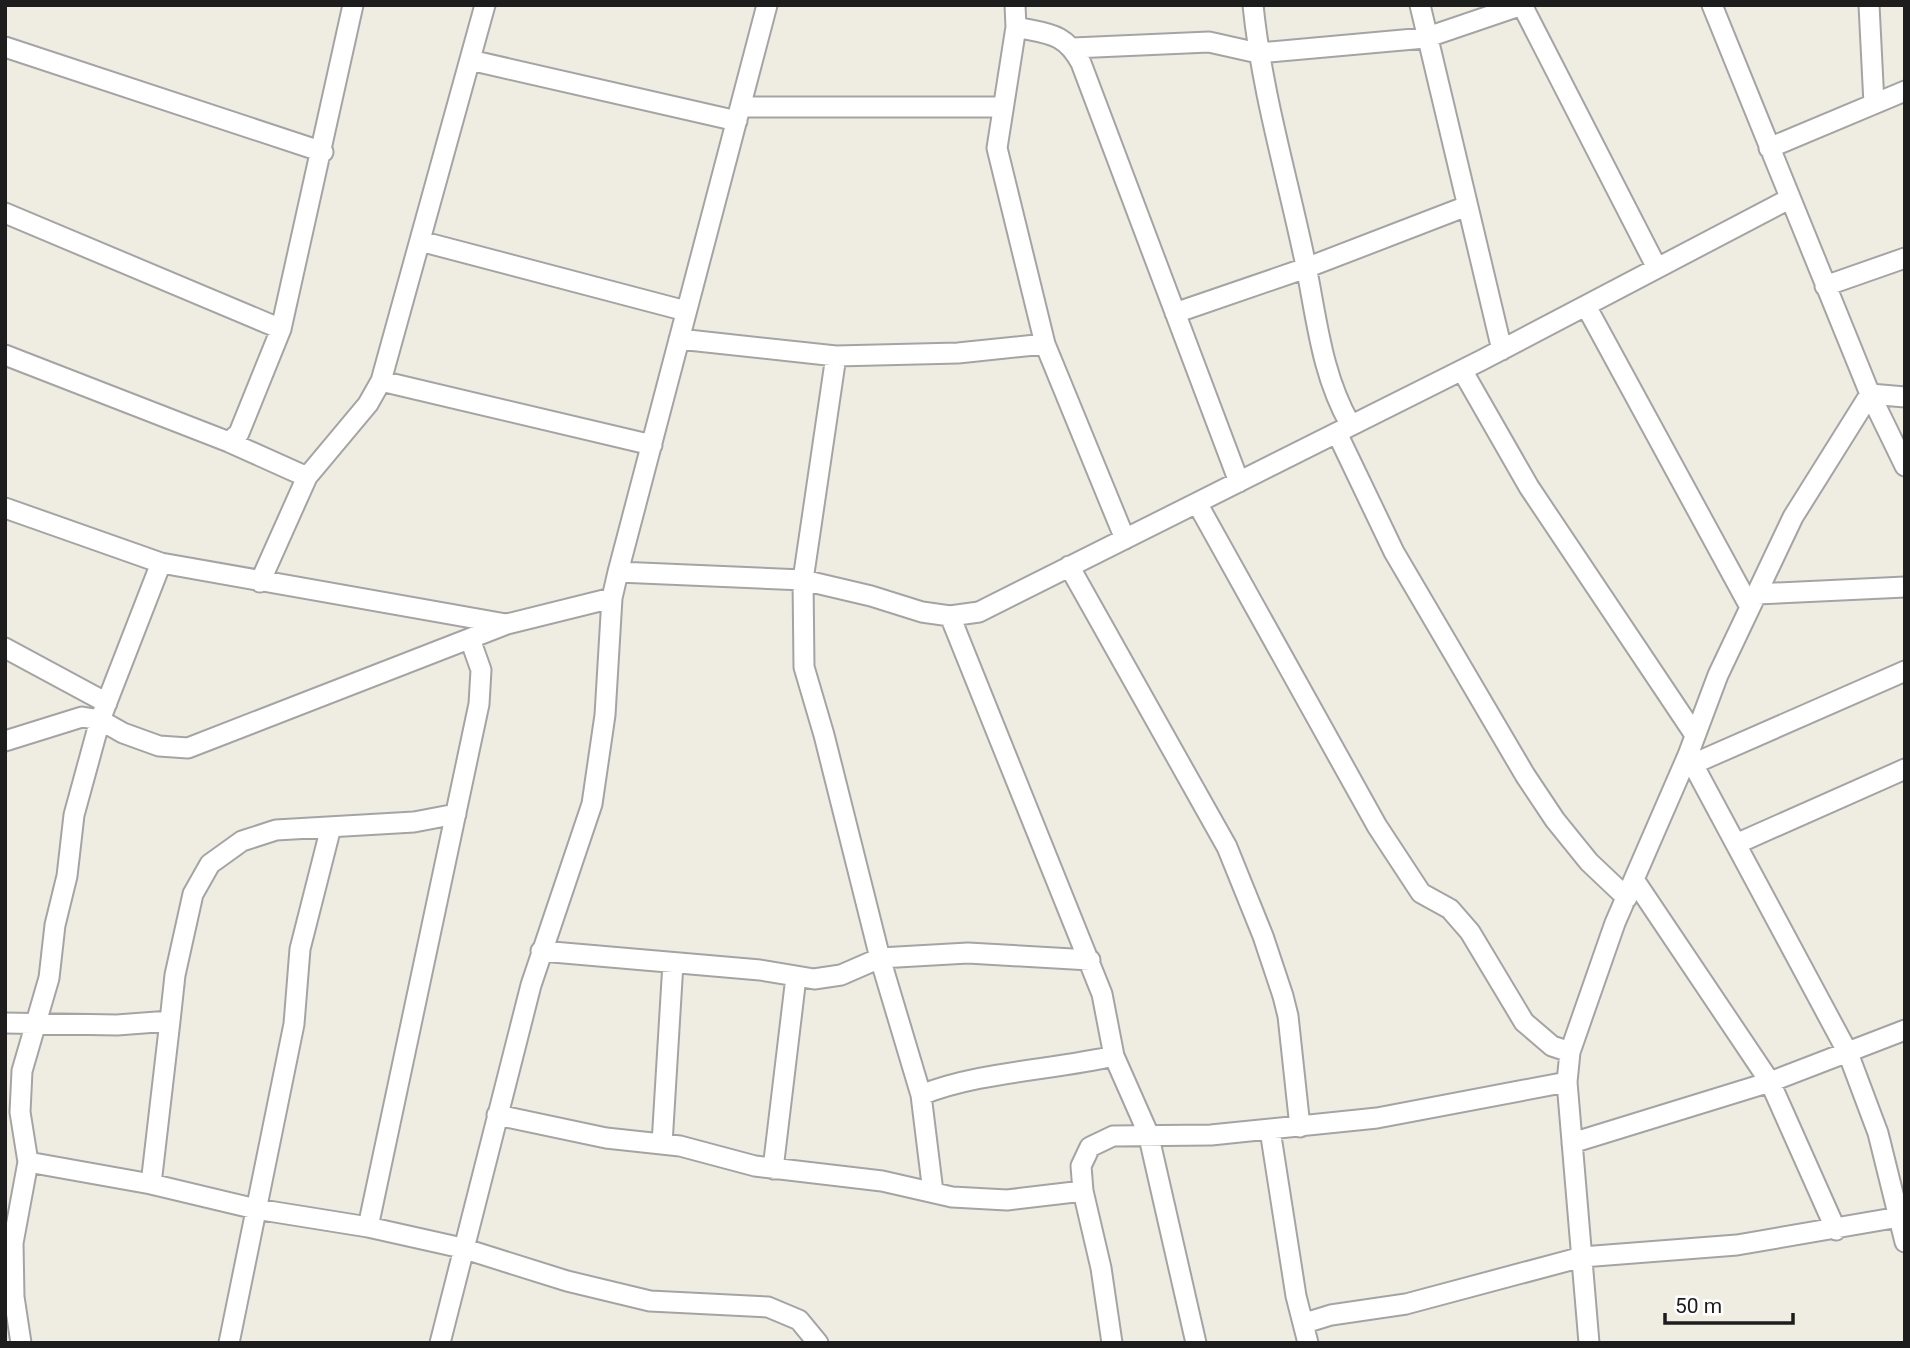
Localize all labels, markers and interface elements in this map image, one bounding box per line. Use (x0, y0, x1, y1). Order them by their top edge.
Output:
scale bar (1665, 1282, 1793, 1326)
text: 50 m (1675, 1294, 1722, 1318)

